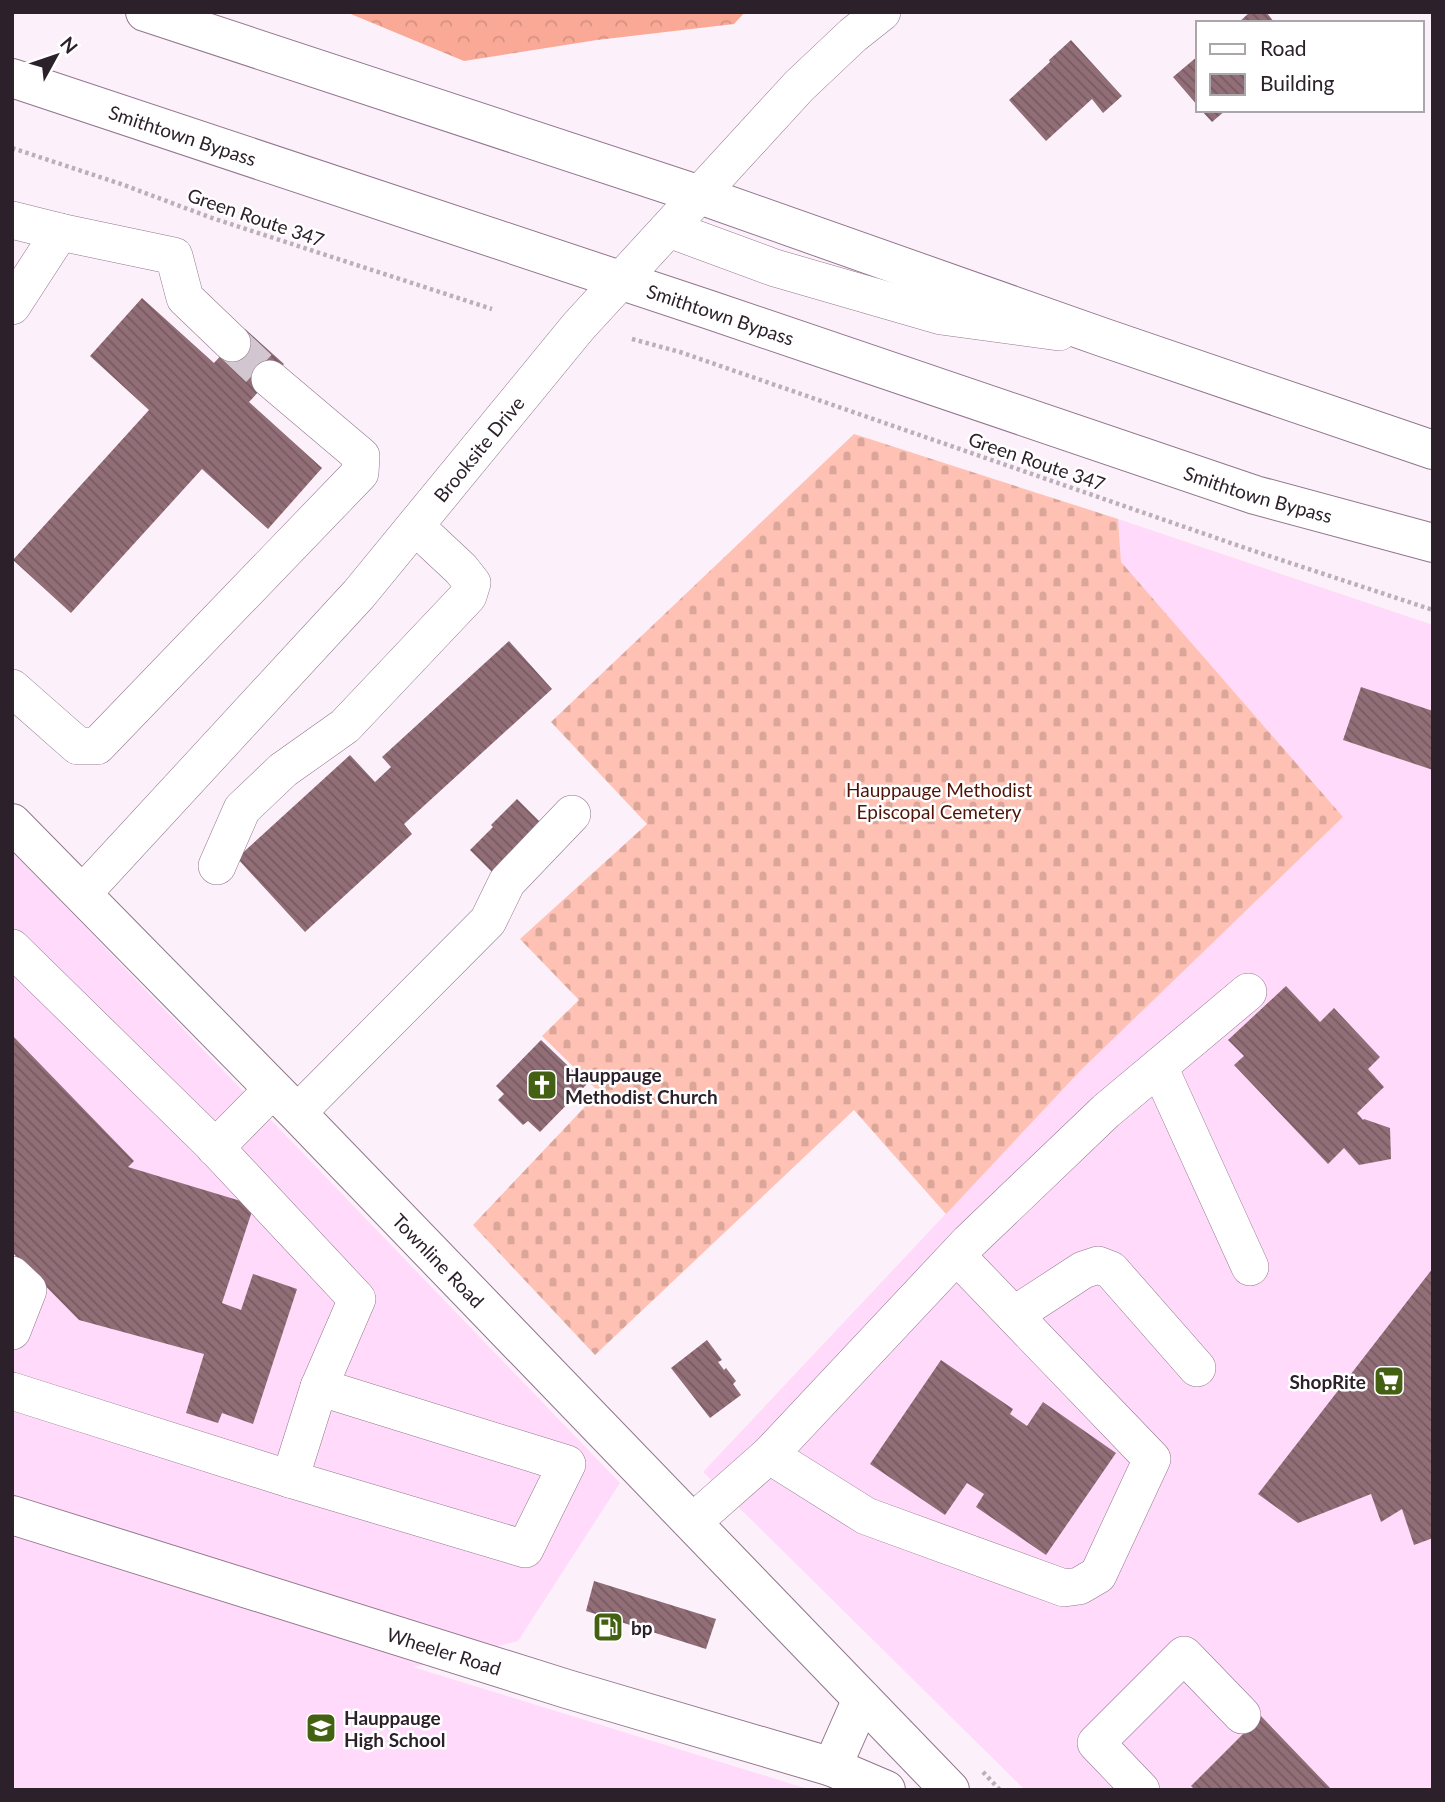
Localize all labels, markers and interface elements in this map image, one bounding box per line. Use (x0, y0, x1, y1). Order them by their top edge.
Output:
north arrow (21, 21, 91, 91)
legend (1196, 21, 1424, 112)
text: N (56, 32, 83, 58)
text: Road (1260, 35, 1307, 60)
text: Building (1260, 70, 1335, 95)
street label: Smithtown Bypass (106, 100, 259, 170)
street label: Green Route 347 (185, 183, 327, 251)
street label: Smithtown Bypass (644, 278, 797, 349)
street label: Brooksite Drive (428, 391, 528, 506)
street label: Green Route 347 (966, 427, 1108, 495)
street label: Smithtown Bypass (1181, 460, 1335, 527)
park label: Hauppauge Methodist Episcopal Cemetery (846, 778, 1032, 823)
place label: Hauppauge Methodist Church (565, 1063, 718, 1108)
church icon: Hauppauge Methodist Church (525, 1068, 559, 1102)
street label: Townline Road (388, 1208, 489, 1312)
supermarket icon: ShopRite (1372, 1364, 1406, 1398)
place label: ShopRite (1290, 1370, 1366, 1393)
fuel station icon: bp (591, 1610, 625, 1644)
place label: bp (631, 1616, 653, 1639)
street label: Wheeler Road (384, 1622, 504, 1679)
place label: Hauppauge High School (344, 1706, 446, 1751)
school or university icon: Hauppauge High School (304, 1711, 338, 1745)

